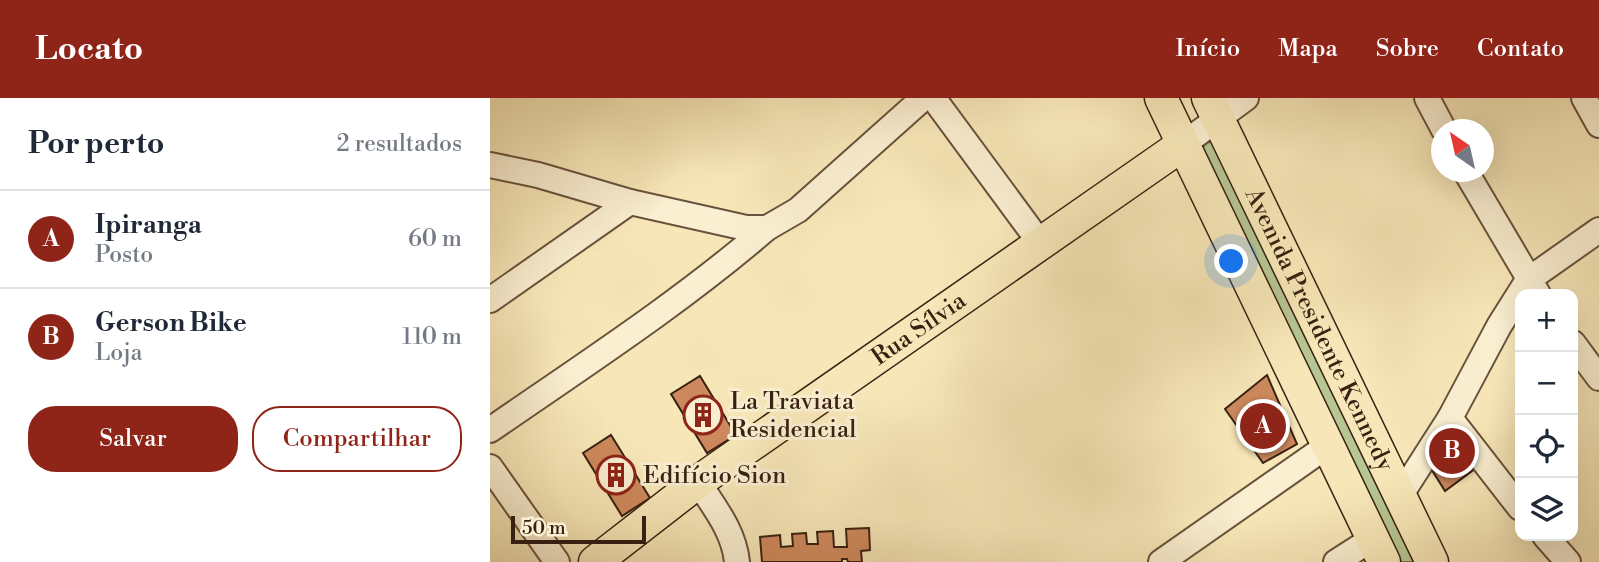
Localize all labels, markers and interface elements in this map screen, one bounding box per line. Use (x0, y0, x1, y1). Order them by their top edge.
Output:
text: Locato (35, 29, 143, 70)
text: Início (1176, 34, 1240, 64)
text: Mapa (1278, 34, 1338, 64)
text: Sobre (1376, 34, 1439, 64)
text: Contato (1477, 34, 1564, 64)
north arrow (1431, 119, 1494, 182)
text: Por perto (28, 125, 164, 163)
text: 2 resultados (337, 130, 462, 158)
street label: Avenida Presidente Kennedy (1239, 184, 1401, 476)
text: Ipiranga (95, 209, 202, 241)
text: A (43, 225, 59, 253)
text: 60 m (408, 225, 462, 253)
text: Posto (95, 241, 153, 269)
your location (1214, 244, 1248, 278)
street label: Rua Sílvia (866, 286, 973, 373)
map controls (1515, 289, 1578, 541)
button: + (1515, 289, 1578, 352)
text: Gerson Bike (95, 307, 247, 339)
text: B (42, 323, 60, 351)
text: 110 m (402, 323, 462, 351)
text: Loja (95, 339, 142, 367)
button: − (1515, 352, 1578, 415)
place label: La Traviata Residencial (730, 387, 856, 445)
building icon: La Traviata Residencial (682, 394, 724, 436)
pin: A (1240, 400, 1286, 452)
button: Salvar (28, 406, 238, 472)
button: Compartilhar (252, 406, 462, 472)
button: locate (1515, 415, 1578, 478)
pin: B (1429, 425, 1475, 477)
building icon: Edifício Sion (595, 454, 637, 496)
place label: Edifício Sion (643, 461, 786, 491)
button: layers (1515, 478, 1578, 541)
scale bar (511, 513, 646, 545)
text: 50 m (522, 516, 566, 540)

